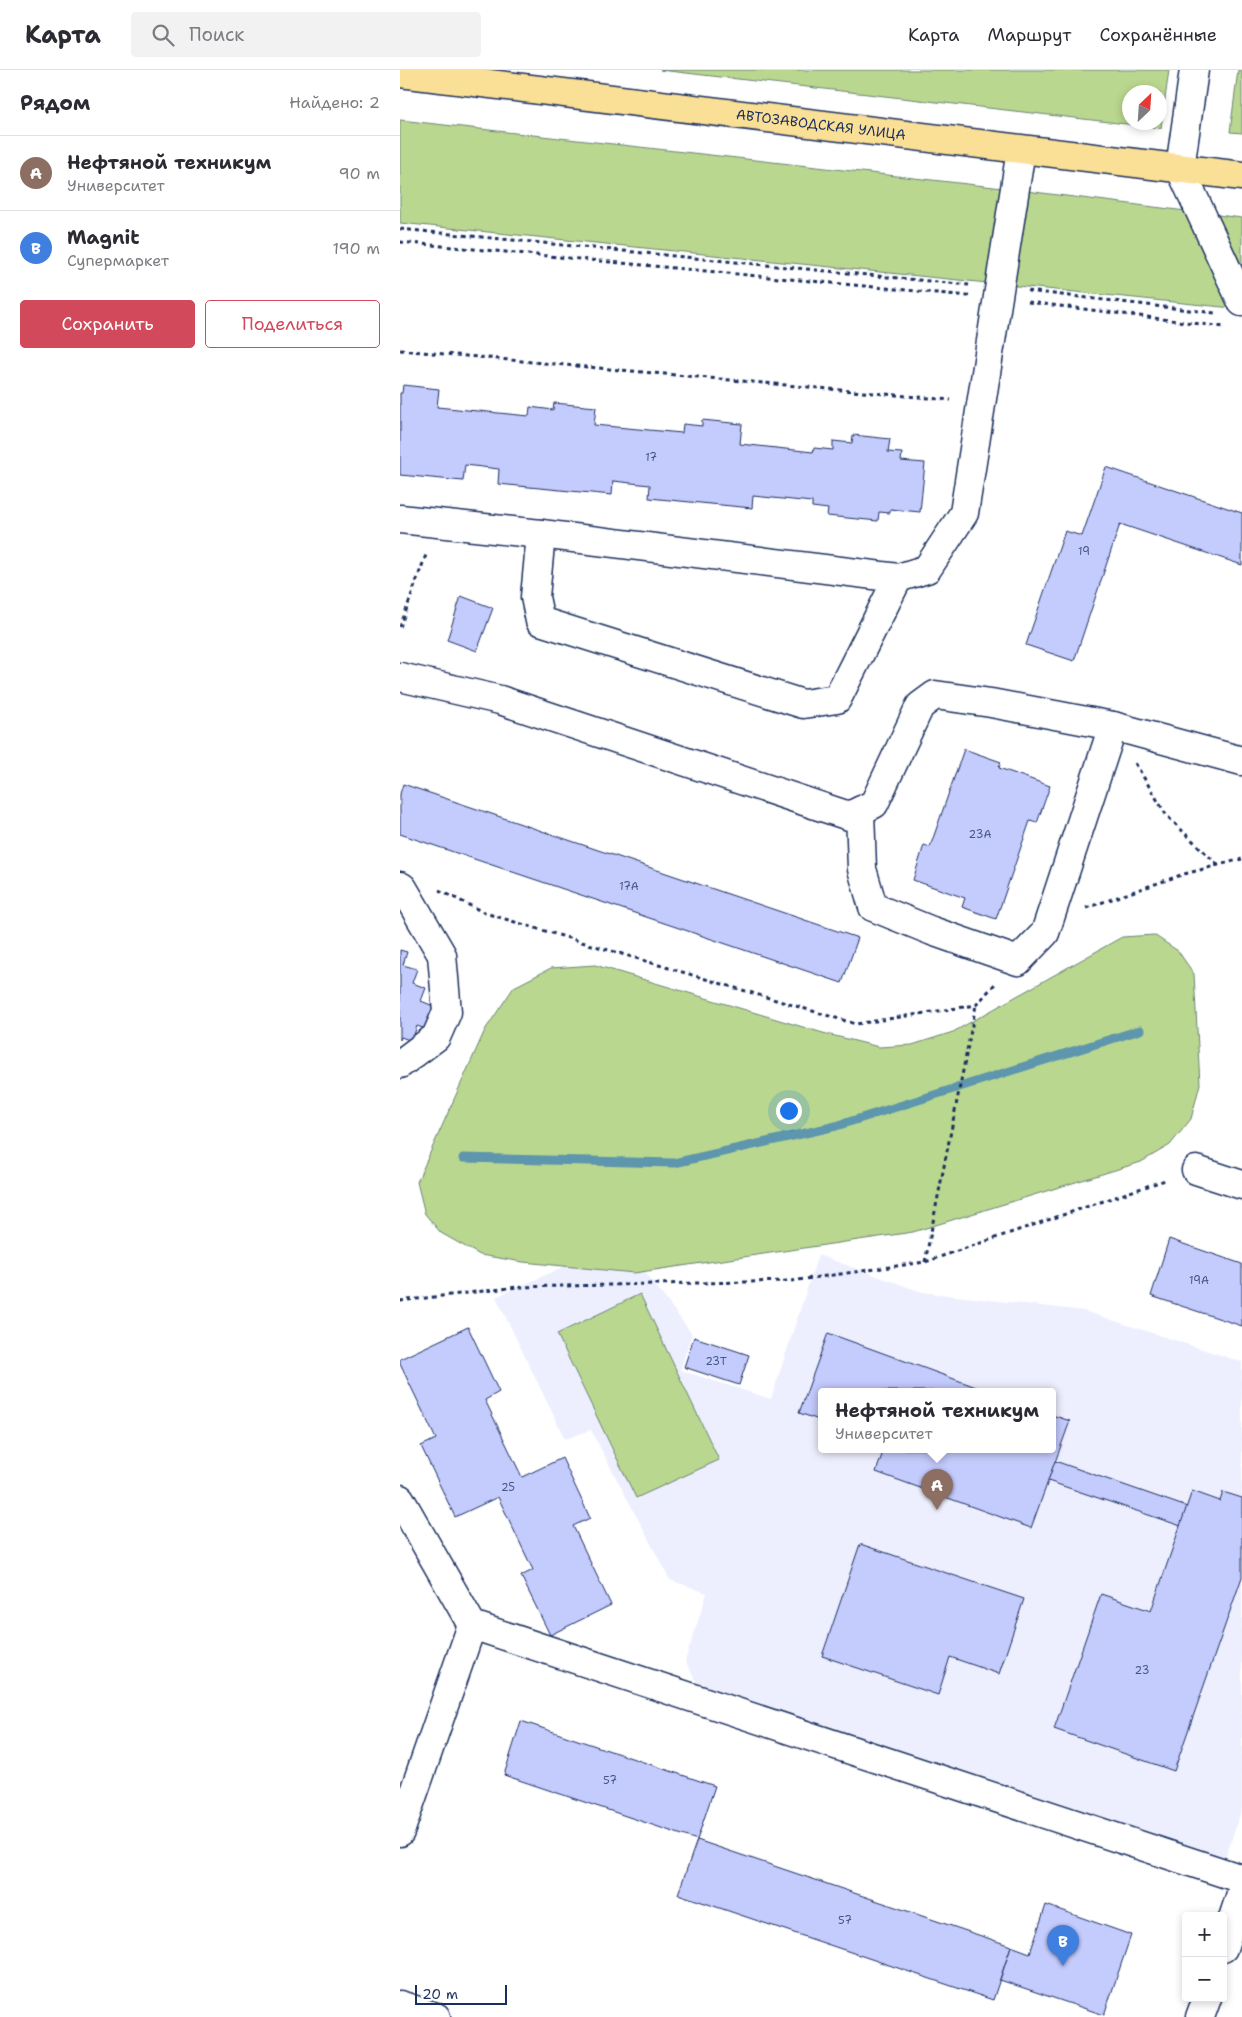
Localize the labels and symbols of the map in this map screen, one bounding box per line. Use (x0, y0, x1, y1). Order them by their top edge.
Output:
north arrow (1122, 85, 1167, 130)
street label: АВТОЗАВОДСКАЯ УЛИЦА (735, 105, 907, 144)
house number: 17 (645, 450, 657, 465)
house number: 19 (1078, 544, 1090, 559)
house number: 23А (969, 827, 991, 842)
house number: 17А (619, 879, 639, 894)
your location (776, 1098, 802, 1124)
house number: 19А (1189, 1273, 1209, 1288)
house number: 23Т (705, 1354, 727, 1369)
pin: A (921, 1469, 953, 1510)
house number: 25 (501, 1480, 515, 1495)
house number: 23 (1135, 1663, 1149, 1678)
house number: 57 (603, 1773, 617, 1788)
house number: 57 (838, 1913, 852, 1928)
pin: B (1047, 1925, 1079, 1966)
scale bar (415, 1982, 508, 2005)

